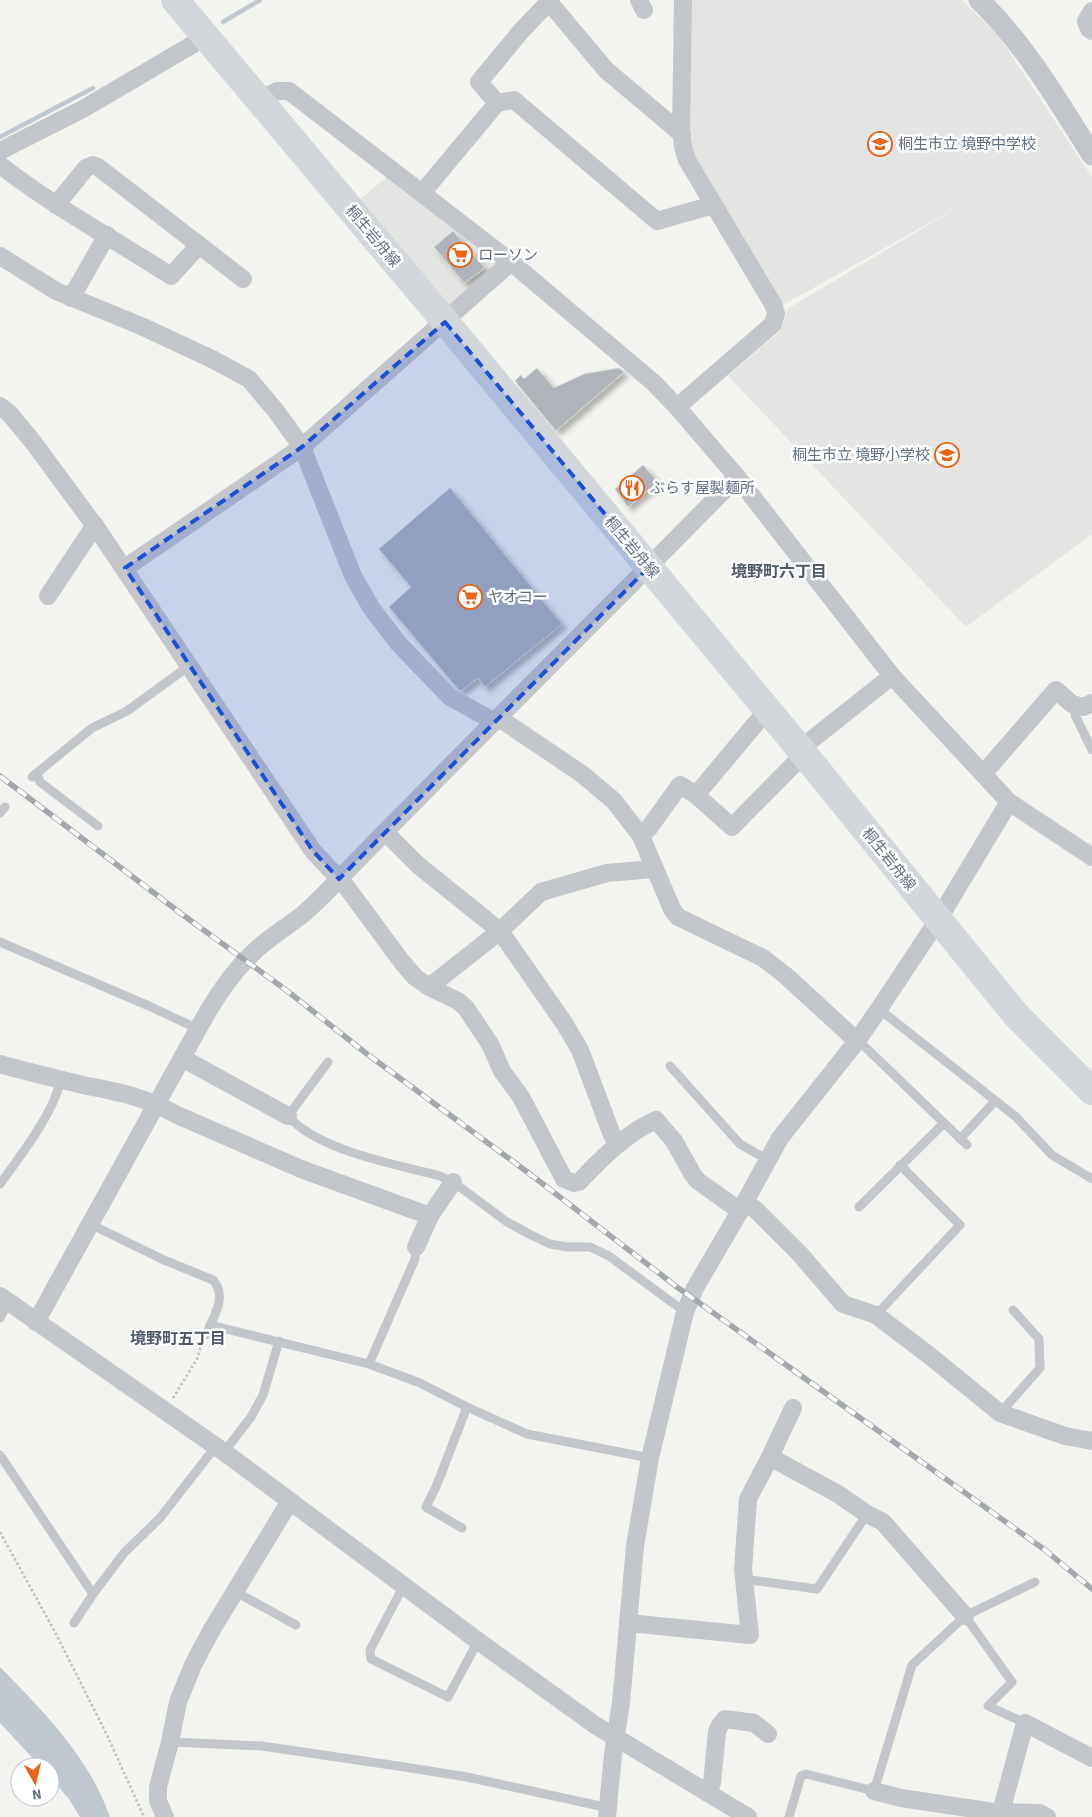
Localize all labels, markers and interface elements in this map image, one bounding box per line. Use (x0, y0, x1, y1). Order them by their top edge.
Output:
school or university icon: 桐生市立 境野中学校 (867, 131, 893, 157)
place label: 桐生市立 境野中学校 (898, 134, 1036, 155)
street label: 桐生岩舟線 (340, 201, 405, 272)
supermarket icon: ローソン (447, 242, 473, 268)
place label: ローソン (478, 245, 538, 266)
school or university icon: 桐生市立 境野小学校 (934, 442, 960, 468)
place label: 桐生市立 境野小学校 (792, 445, 930, 466)
restaurant icon: ぶらす屋製麺所 (619, 475, 645, 501)
place label: ぶらす屋製麺所 (650, 478, 755, 499)
street label: 桐生岩舟線 (599, 512, 664, 583)
district label: 境野町六丁目 (731, 561, 827, 583)
supermarket icon: ヤオコー (457, 584, 483, 610)
place label: ヤオコー (488, 587, 548, 608)
street label: 桐生岩舟線 (857, 824, 920, 895)
district label: 境野町五丁目 (130, 1328, 226, 1350)
north arrow (10, 1757, 60, 1807)
text: N (31, 1783, 43, 1804)

